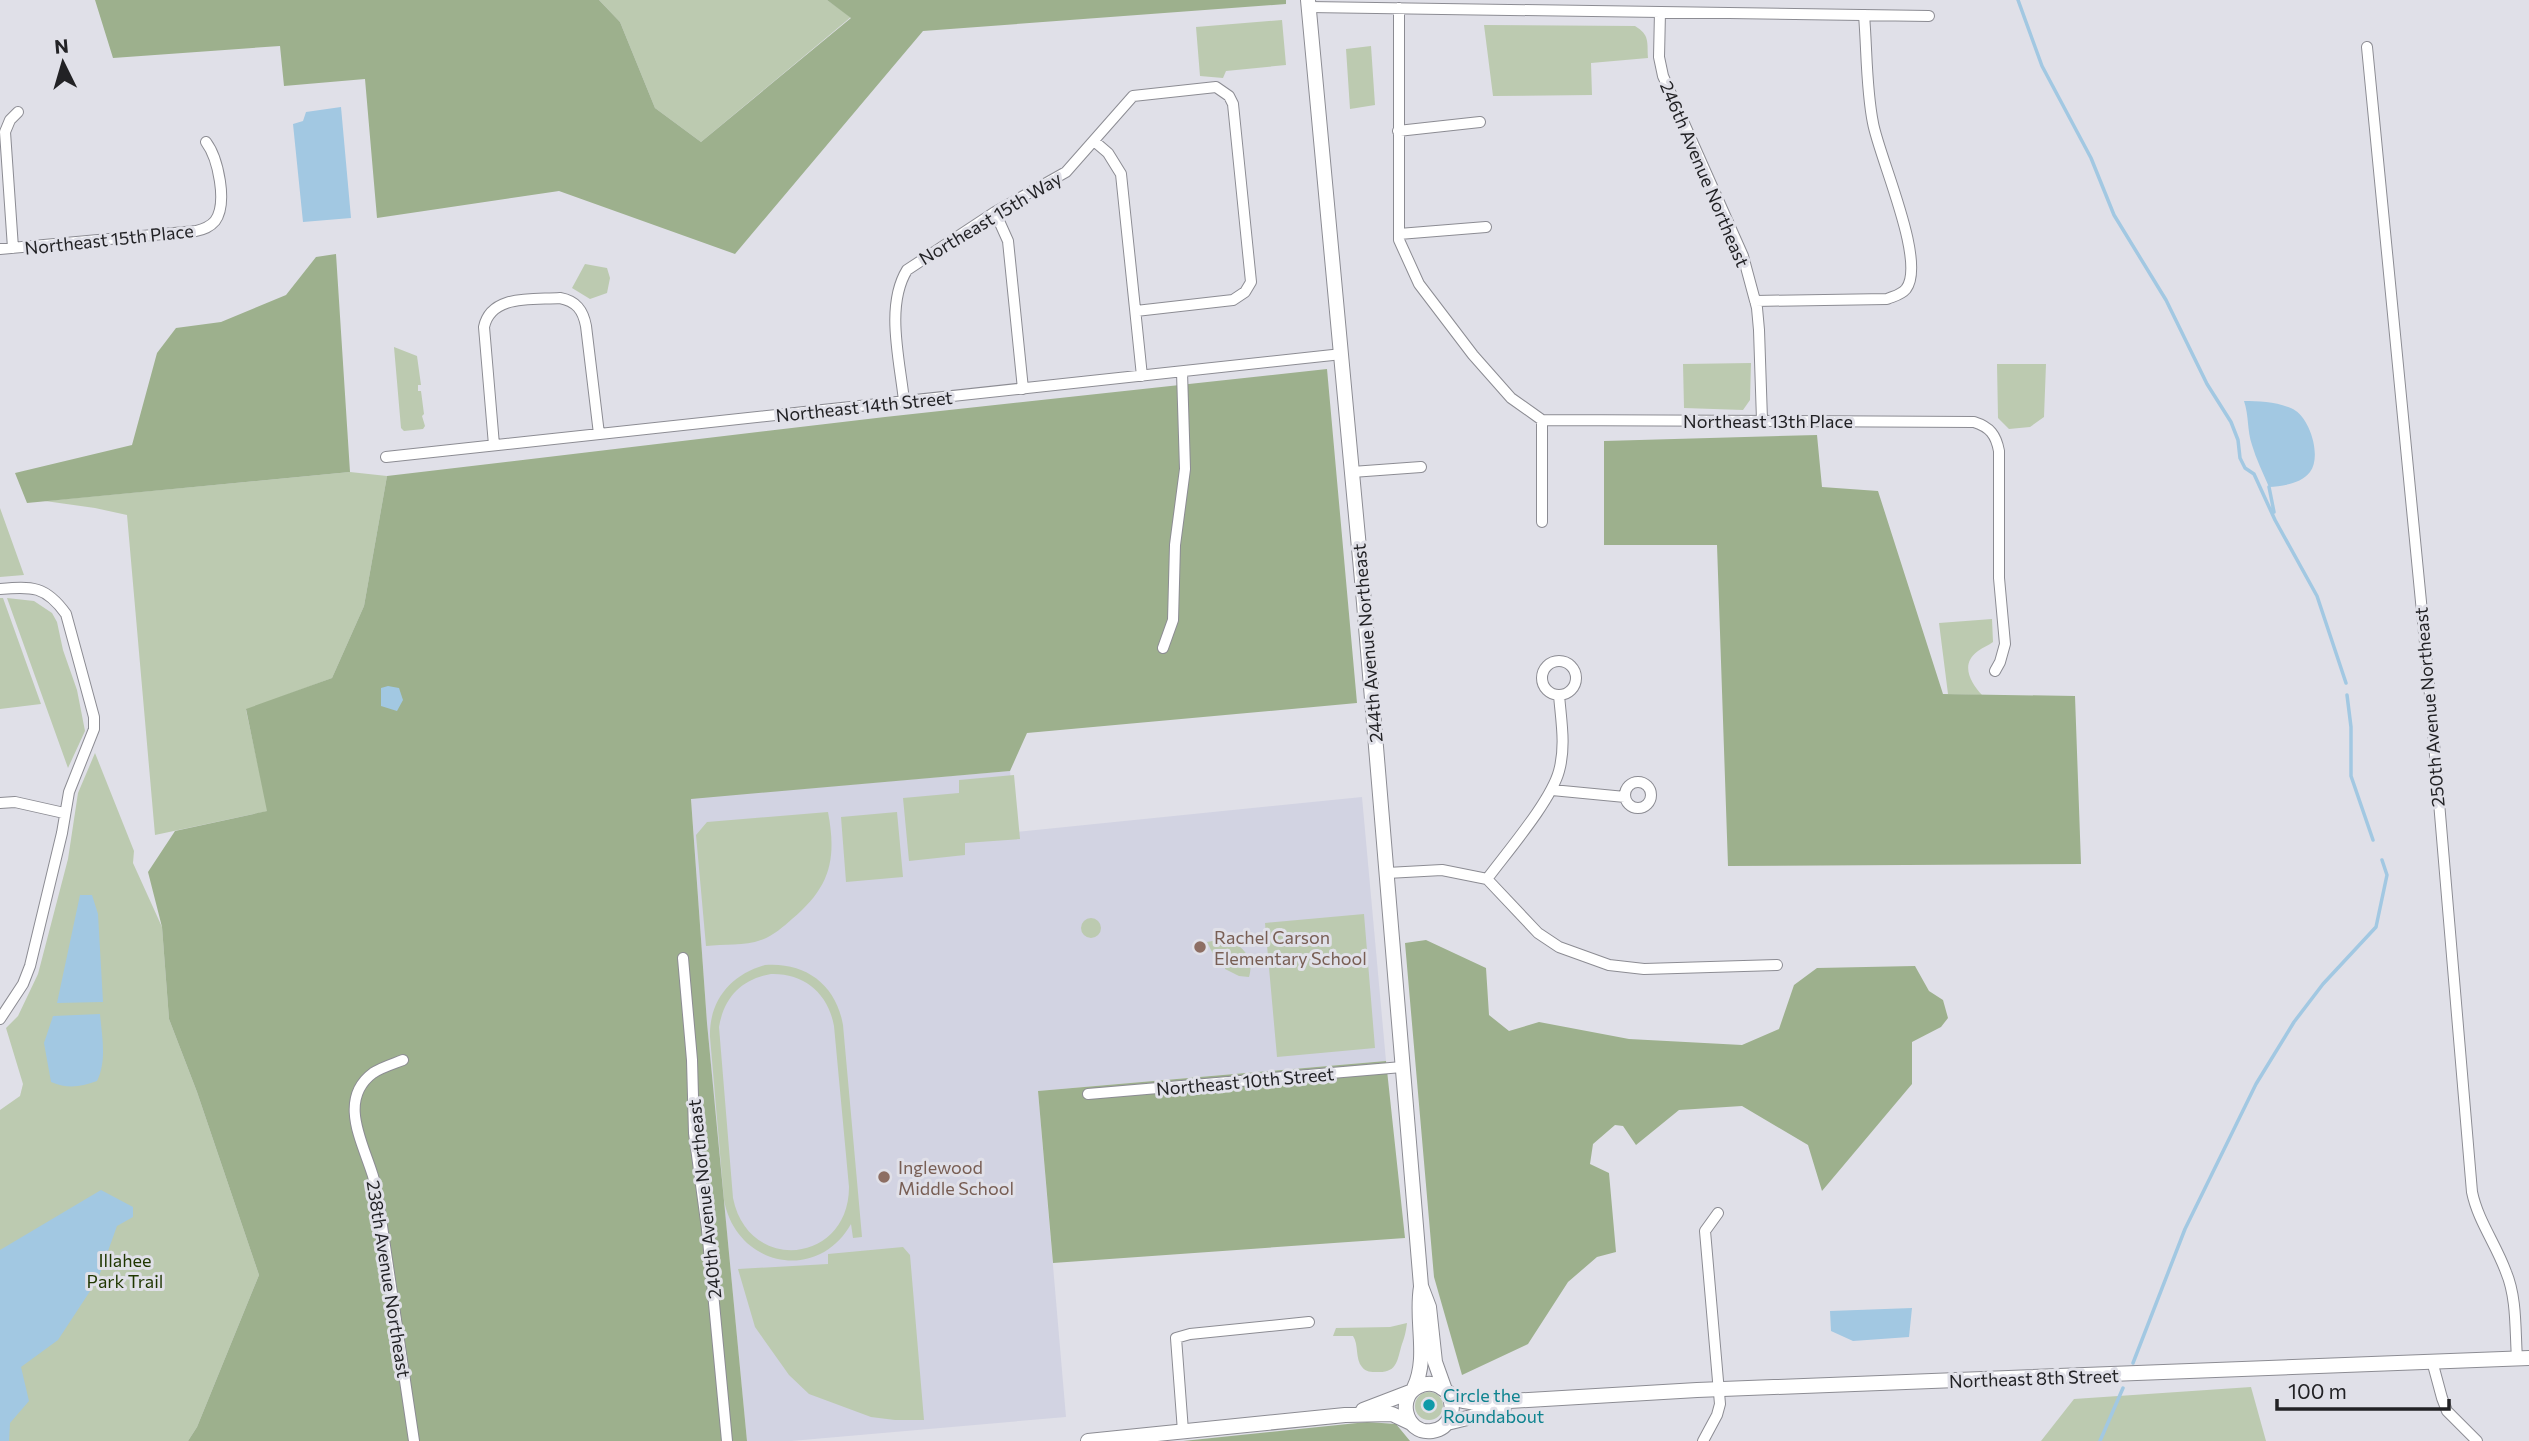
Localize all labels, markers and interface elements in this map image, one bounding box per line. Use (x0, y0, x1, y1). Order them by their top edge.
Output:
north arrow (28, 28, 98, 98)
text: N (53, 33, 70, 58)
street label: 246th Avenue Northeast (1656, 78, 1754, 270)
street label: Northeast 15th Way (915, 167, 1065, 269)
street label: Northeast 15th Place (23, 219, 195, 259)
street label: Northeast 14th Street (775, 386, 953, 426)
street label: Northeast 13th Place (1683, 410, 1853, 432)
street label: 244th Avenue Northeast (1347, 543, 1387, 743)
street label: 250th Avenue Northeast (2409, 606, 2449, 808)
place label: Rachel Carson Elementary School (1214, 926, 1367, 969)
marker: Rachel Carson Elementary School (1192, 939, 1208, 955)
street label: Northeast 10th Street (1155, 1062, 1335, 1100)
street label: 240th Avenue Northeast (683, 1098, 725, 1300)
place label: Inglewood Middle School (898, 1156, 1014, 1199)
marker: Inglewood Middle School (876, 1169, 892, 1185)
street label: 238th Avenue Northeast (363, 1179, 415, 1379)
park label: Illahee Park Trail (87, 1249, 163, 1292)
street label: Northeast 8th Street (1949, 1364, 2119, 1392)
scale bar (2277, 1368, 2448, 1412)
text: 100 m (2288, 1378, 2347, 1403)
place label: Circle the Roundabout (1443, 1384, 1544, 1427)
marker: Circle the Roundabout (1421, 1397, 1437, 1413)

